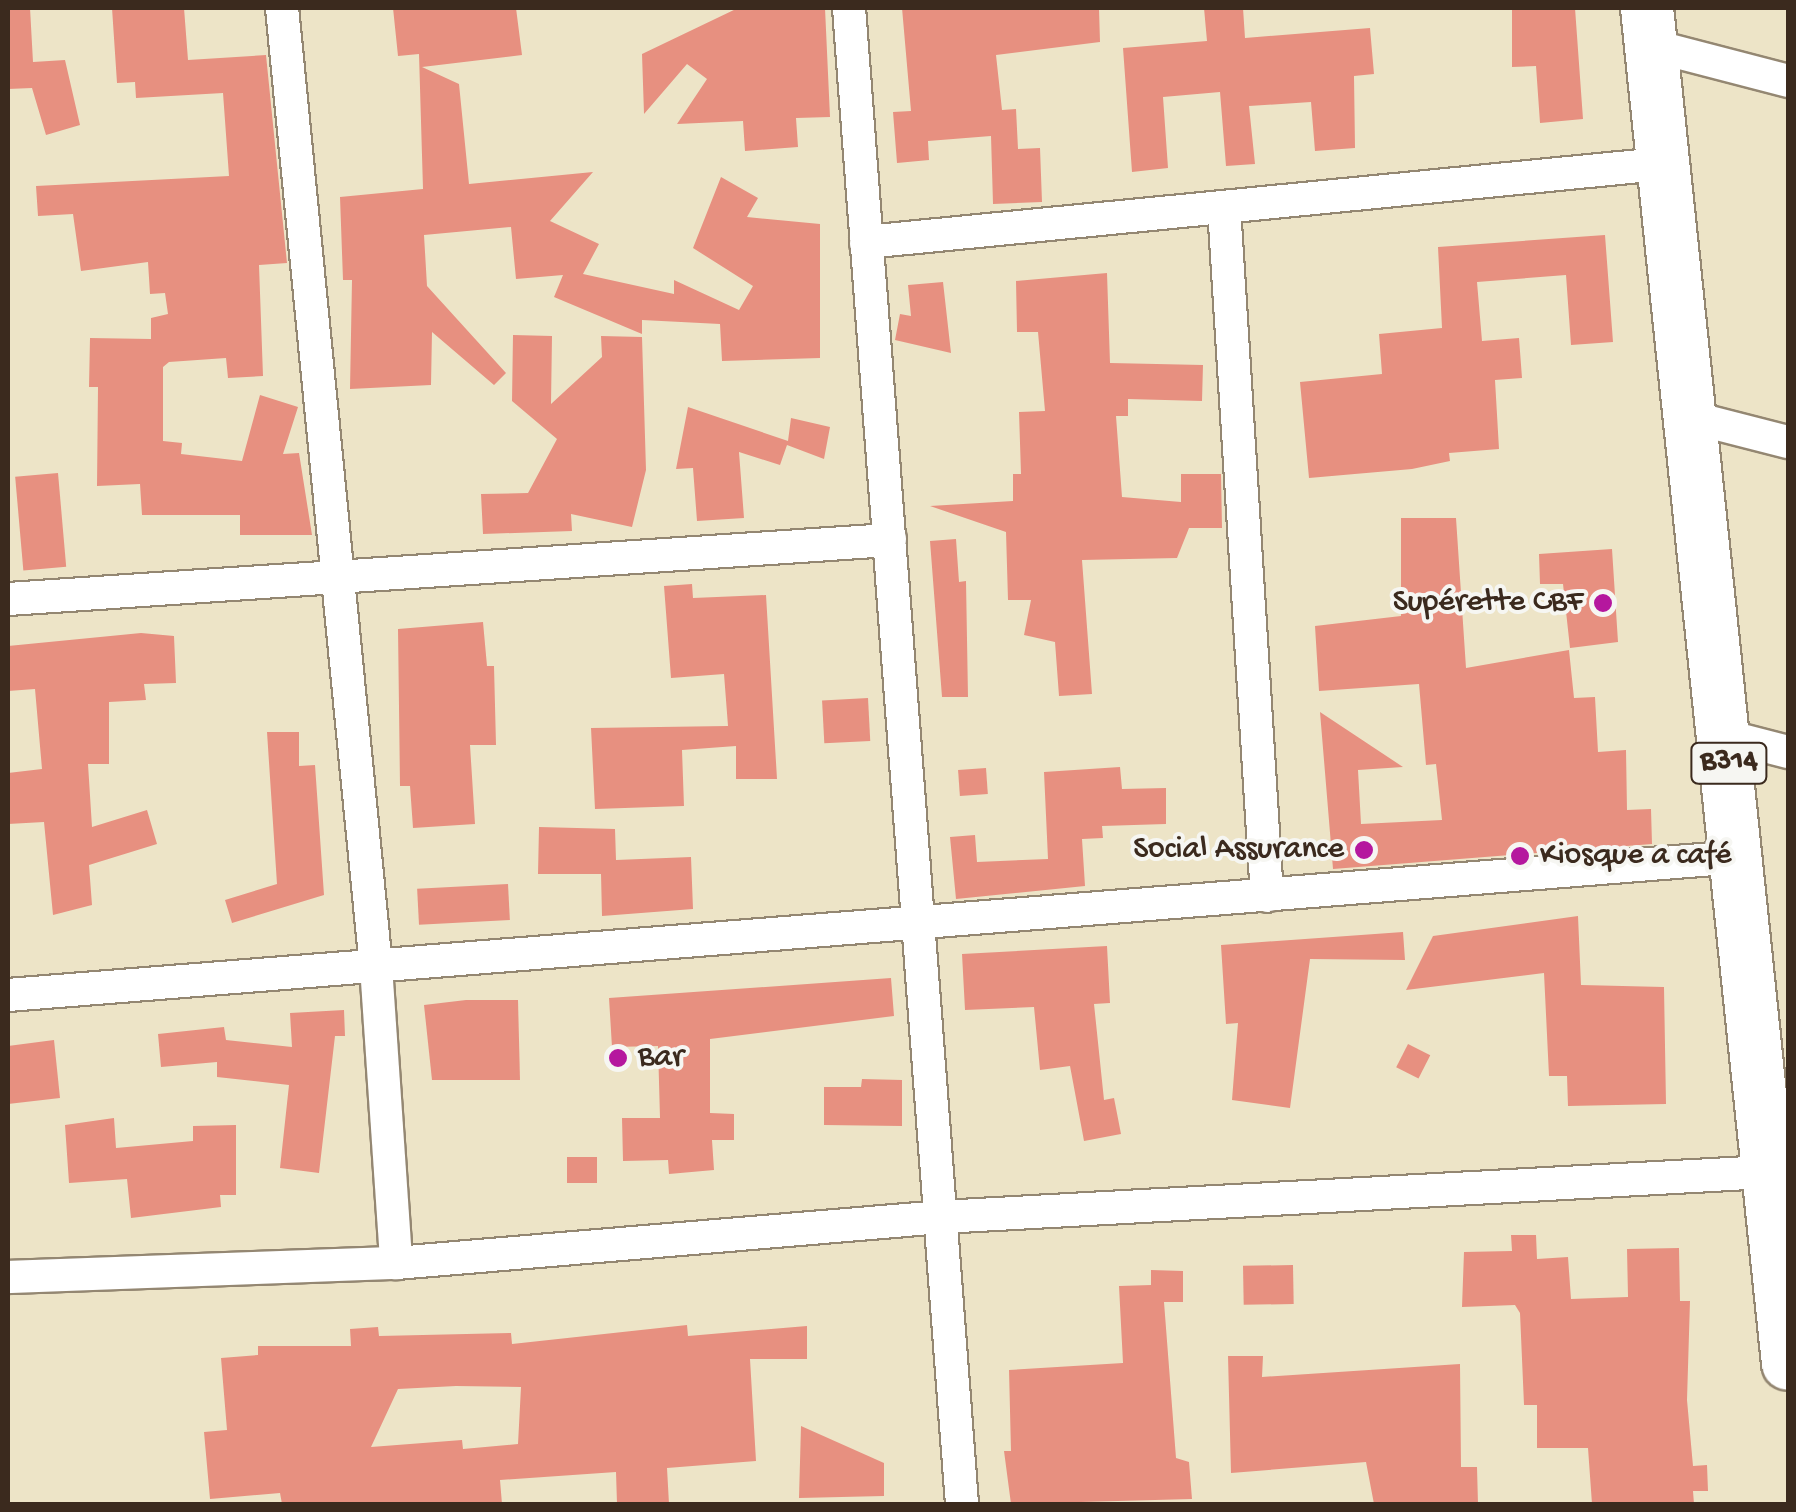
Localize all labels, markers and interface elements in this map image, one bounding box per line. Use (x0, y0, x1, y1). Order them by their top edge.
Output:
place label: Supérette CBF (1393, 584, 1583, 622)
marker: Supérette CBF (1592, 592, 1614, 614)
road number: B314 (1689, 738, 1769, 788)
place label: Social Assurance (1133, 831, 1344, 869)
place label: Kiosque a café (1540, 837, 1732, 875)
marker: Social Assurance (1353, 839, 1375, 861)
marker: Kiosque a café (1509, 845, 1531, 867)
place label: Bar (638, 1039, 683, 1077)
marker: Bar (607, 1047, 629, 1069)

